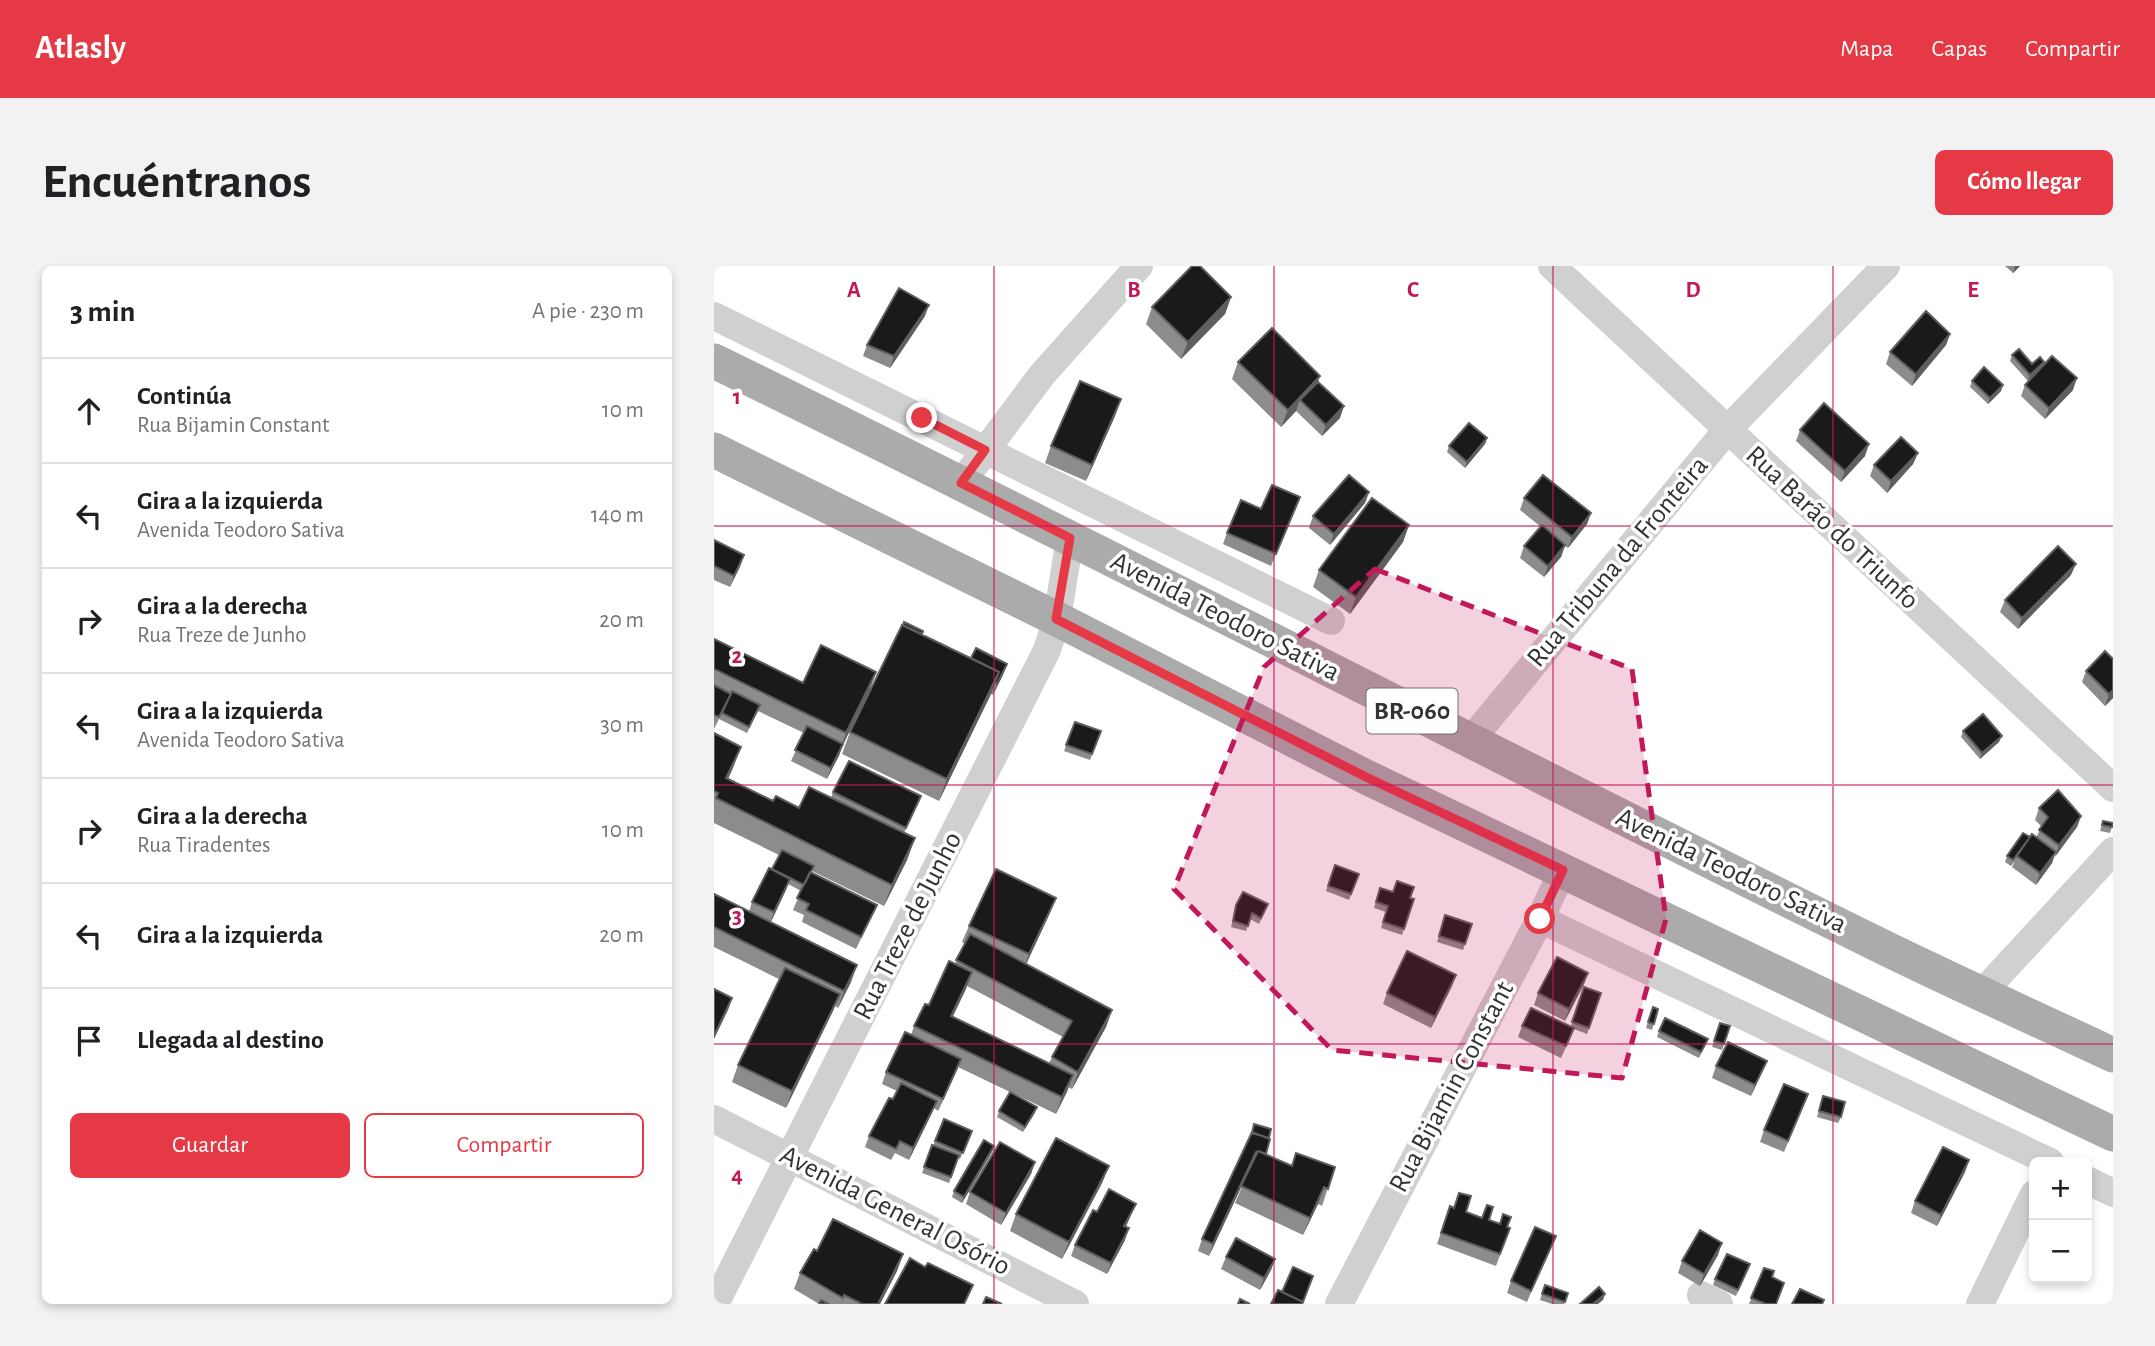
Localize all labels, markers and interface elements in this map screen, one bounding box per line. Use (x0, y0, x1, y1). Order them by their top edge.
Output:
text: Atlasly (35, 32, 126, 65)
text: Mapa (1840, 37, 1893, 61)
text: Capas (1931, 37, 1987, 61)
text: Compartir (2025, 37, 2120, 61)
button: Cómo llegar (1935, 150, 2113, 215)
text: Encuéntranos (42, 158, 311, 207)
text: A (847, 279, 861, 302)
text: B (1127, 279, 1141, 302)
text: C (1407, 279, 1419, 302)
text: D (1685, 279, 1701, 302)
text: E (1967, 279, 1979, 302)
text: 3 min (70, 297, 135, 327)
text: A pie · 230 m (532, 300, 644, 323)
text: Continúa (137, 383, 232, 409)
text: 1 (733, 386, 741, 409)
icon: ahead (70, 392, 108, 430)
text: 10 m (602, 399, 644, 422)
route end (906, 402, 937, 433)
text: Rua Bijamin Constant (137, 414, 329, 437)
street label: Rua Barão do Triunfo (1740, 441, 1924, 615)
street label: Rua Tribuna da Fronteira (1522, 451, 1714, 672)
text: Gira a la izquierda (137, 488, 323, 514)
icon: left (70, 497, 108, 535)
text: 140 m (591, 504, 644, 527)
text: Avenida Teodoro Sativa (137, 519, 345, 542)
street label: Avenida Teodoro Sativa (1106, 547, 1344, 687)
text: Gira a la derecha (137, 593, 308, 619)
icon: right (70, 602, 108, 640)
text: 20 m (599, 609, 644, 632)
text: Rua Treze de Junho (137, 624, 307, 647)
text: 2 (732, 645, 743, 668)
road number: BR-060 (1366, 688, 1458, 733)
text: Gira a la izquierda (137, 698, 323, 724)
icon: left (70, 707, 108, 745)
text: 30 m (600, 714, 644, 737)
text: Avenida Teodoro Sativa (137, 729, 345, 752)
text: Gira a la derecha (137, 803, 308, 829)
street label: Avenida Teodoro Sativa (1611, 803, 1851, 939)
icon: right (70, 812, 108, 850)
text: 10 m (602, 819, 644, 842)
street label: Rua Treze de Junho (849, 828, 967, 1024)
text: Rua Tiradentes (137, 834, 271, 857)
route start (1524, 903, 1555, 934)
text: 3 (732, 905, 742, 928)
icon: left (70, 917, 108, 955)
text: Gira a la izquierda (137, 922, 323, 948)
text: 20 m (599, 924, 644, 947)
street label: Rua Bijamin Constant (1385, 977, 1519, 1197)
icon: arrive (70, 1022, 108, 1060)
text: Llegada al destino (137, 1027, 324, 1053)
button: Guardar (70, 1113, 350, 1178)
button: Compartir (364, 1113, 644, 1178)
street label: Avenida General Osório (775, 1141, 1015, 1281)
map controls (2029, 1157, 2092, 1283)
button: + (2029, 1157, 2092, 1220)
text: 4 (731, 1164, 743, 1187)
button: − (2029, 1220, 2092, 1283)

